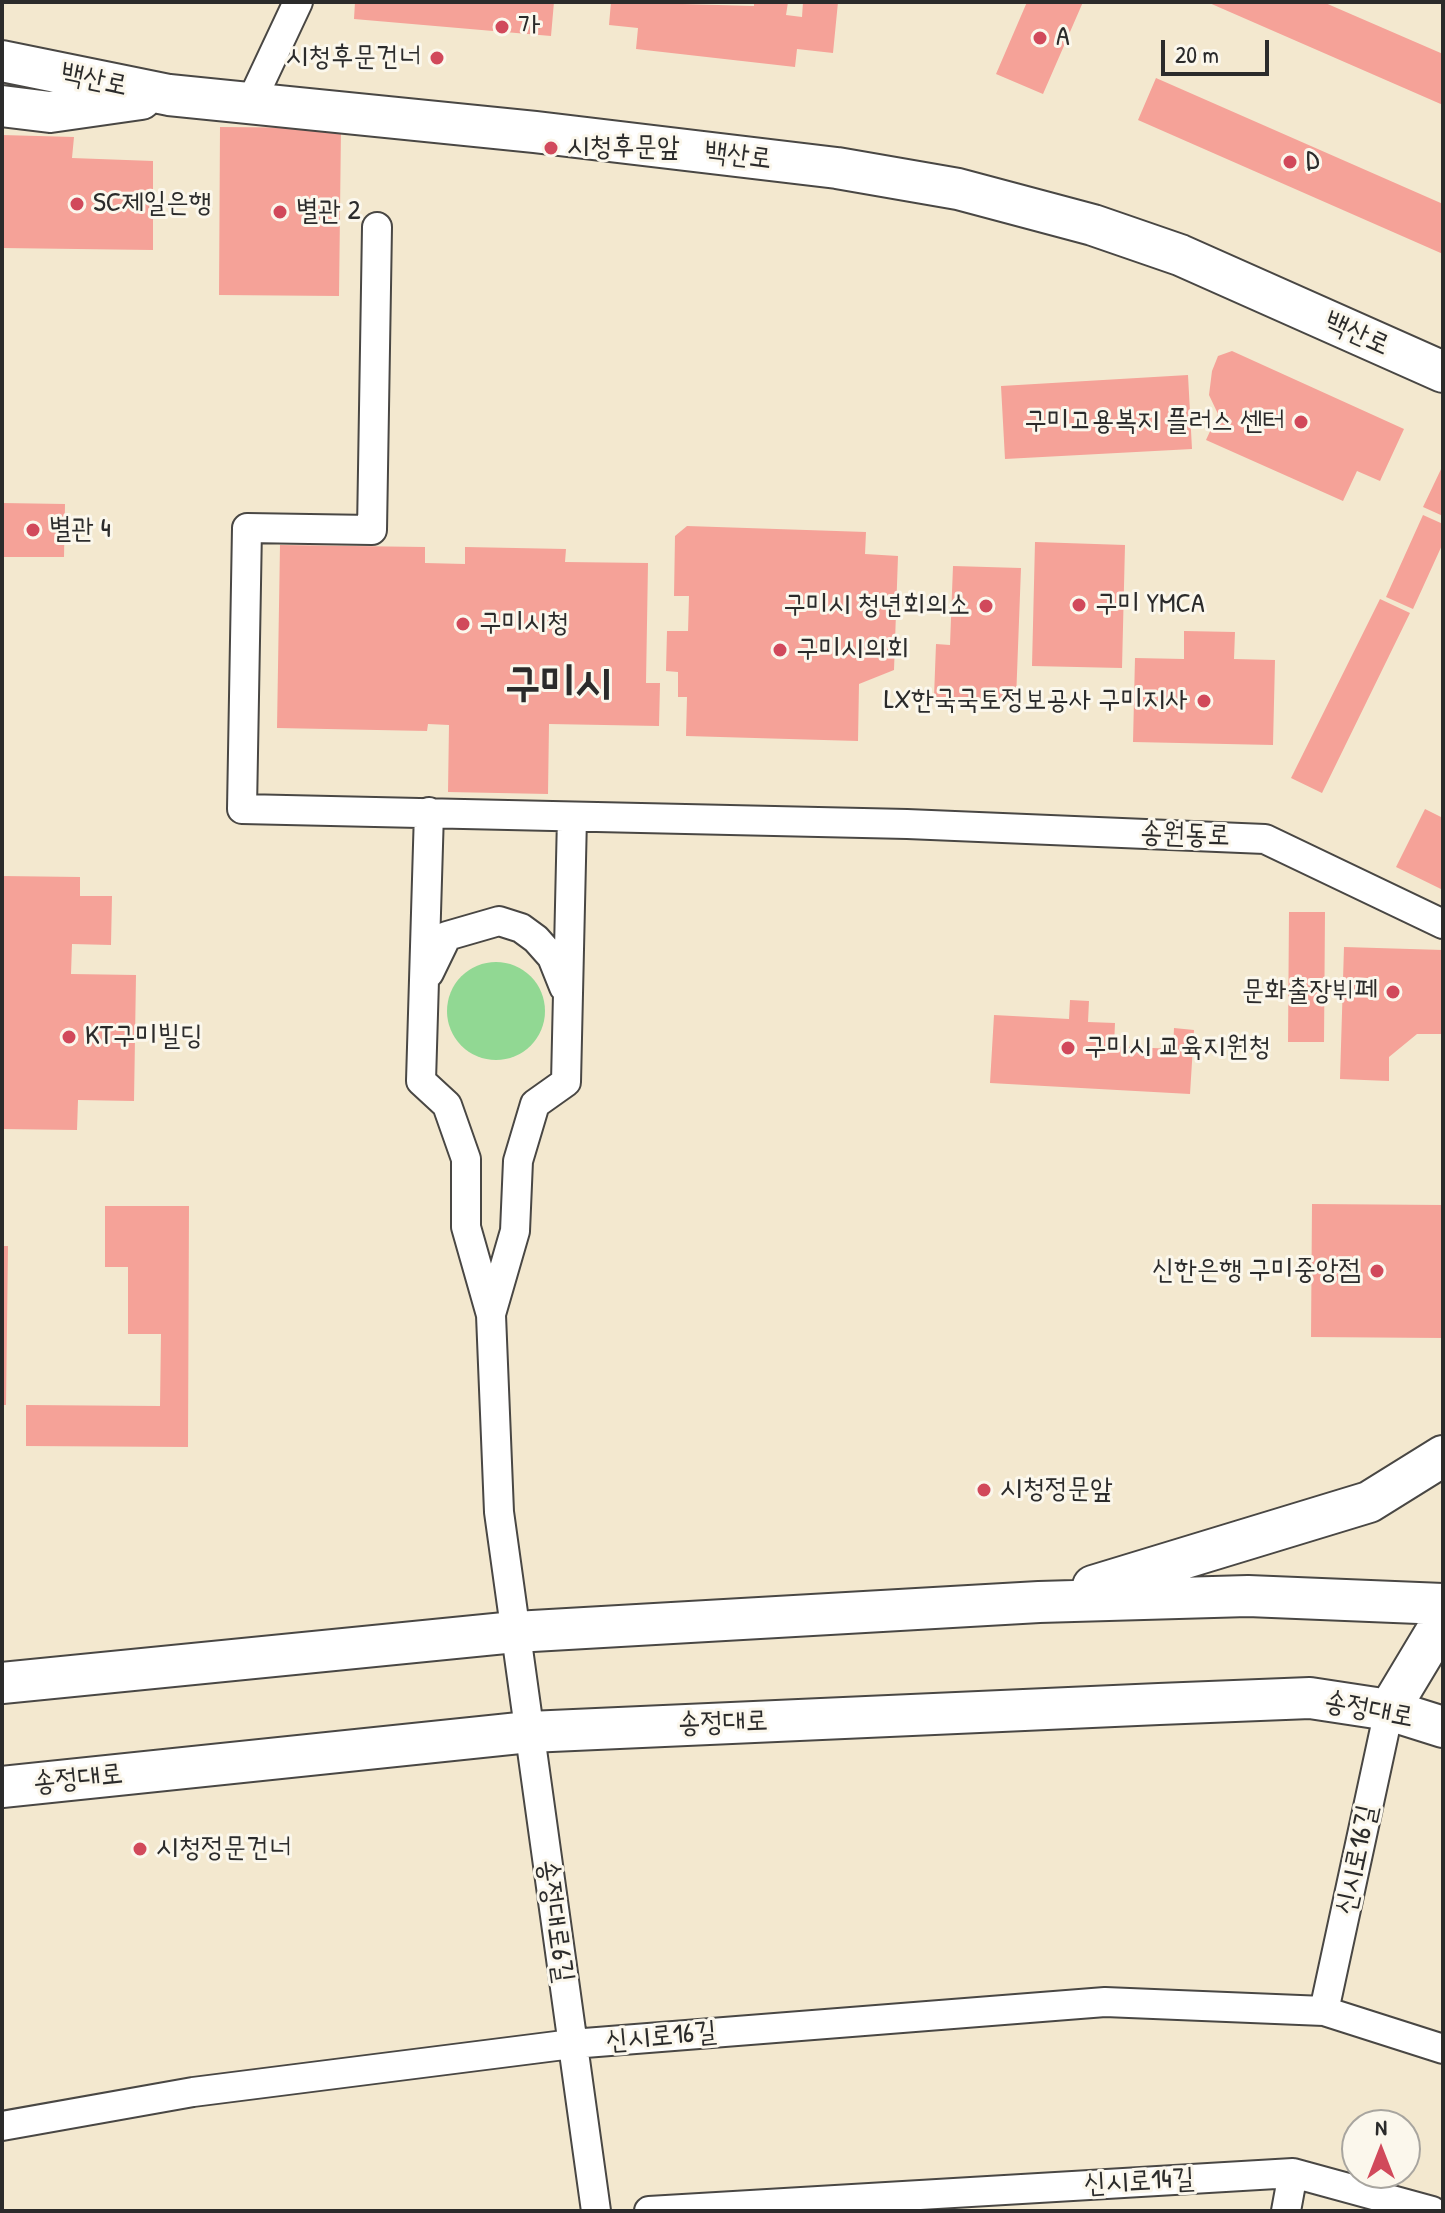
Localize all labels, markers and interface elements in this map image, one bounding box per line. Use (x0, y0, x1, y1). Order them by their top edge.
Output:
place label: 가 (518, 10, 541, 44)
marker: 가 (493, 18, 511, 36)
place label: A (1056, 21, 1070, 55)
scale bar (1165, 24, 1273, 74)
marker: A (1031, 29, 1049, 47)
text: 20 m (1175, 38, 1219, 70)
place label: 시청후문건너 (286, 41, 421, 75)
marker: 시청후문건너 (428, 49, 446, 67)
street label: 백산로 (57, 57, 131, 103)
place label: 시청후문앞 (567, 131, 680, 165)
street label: 백산로 (702, 135, 774, 177)
marker: 시청후문앞 (542, 139, 560, 157)
place label: D (1306, 145, 1319, 179)
marker: D (1281, 153, 1299, 171)
place label: SC제일은행 (93, 187, 211, 221)
marker: SC제일은행 (68, 195, 86, 213)
place label: 별관 2 (296, 195, 361, 229)
marker: 별관 2 (271, 203, 289, 221)
street label: 백산로 (1319, 305, 1395, 363)
place label: 구미고용복지 플러스 센터 (1024, 405, 1285, 439)
marker: 구미고용복지 플러스 센터 (1292, 413, 1310, 431)
place label: 별관 4 (49, 513, 111, 547)
marker: 별관 4 (24, 521, 42, 539)
place label: 구미 YMCA (1095, 588, 1205, 622)
place label: 구미시 청년회의소 (783, 589, 970, 623)
marker: 구미 YMCA (1070, 596, 1088, 614)
marker: 구미시 청년회의소 (977, 597, 995, 615)
place label: 구미시청 (479, 607, 569, 641)
marker: 구미시청 (454, 615, 472, 633)
place label: 구미시의회 (796, 633, 909, 667)
marker: 구미시의회 (771, 641, 789, 659)
district label: 구미시 (505, 659, 611, 711)
place label: LX한국국토정보공사 구미지사 (884, 684, 1188, 718)
marker: LX한국국토정보공사 구미지사 (1195, 692, 1213, 710)
street label: 송원동로 (1139, 817, 1231, 853)
place label: 문화출장뷔페 (1242, 975, 1377, 1009)
marker: 문화출장뷔페 (1384, 983, 1402, 1001)
place label: KT구미빌딩 (85, 1020, 203, 1054)
marker: KT구미빌딩 (60, 1028, 78, 1046)
place label: 구미시 교육지원청 (1084, 1031, 1271, 1065)
marker: 구미시 교육지원청 (1059, 1039, 1077, 1057)
place label: 신한은행 구미중앙점 (1152, 1254, 1361, 1288)
marker: 신한은행 구미중앙점 (1368, 1262, 1386, 1280)
place label: 시청정문앞 (1000, 1473, 1113, 1507)
marker: 시청정문앞 (975, 1481, 993, 1499)
street label: 송정대로 (1322, 1685, 1416, 1735)
street label: 송정대로 (677, 1705, 769, 1741)
street label: 송정대로 (31, 1758, 125, 1800)
street label: 신시로16길 (1329, 1802, 1385, 1918)
place label: 시청정문건너 (156, 1832, 291, 1866)
marker: 시청정문건너 (131, 1840, 149, 1858)
street label: 송정대로6길 (530, 1857, 580, 1985)
street label: 신시로16길 (604, 2015, 718, 2059)
north arrow (1341, 2109, 1421, 2189)
text: N (1375, 2112, 1387, 2142)
street label: 신시로14길 (1083, 2162, 1195, 2202)

